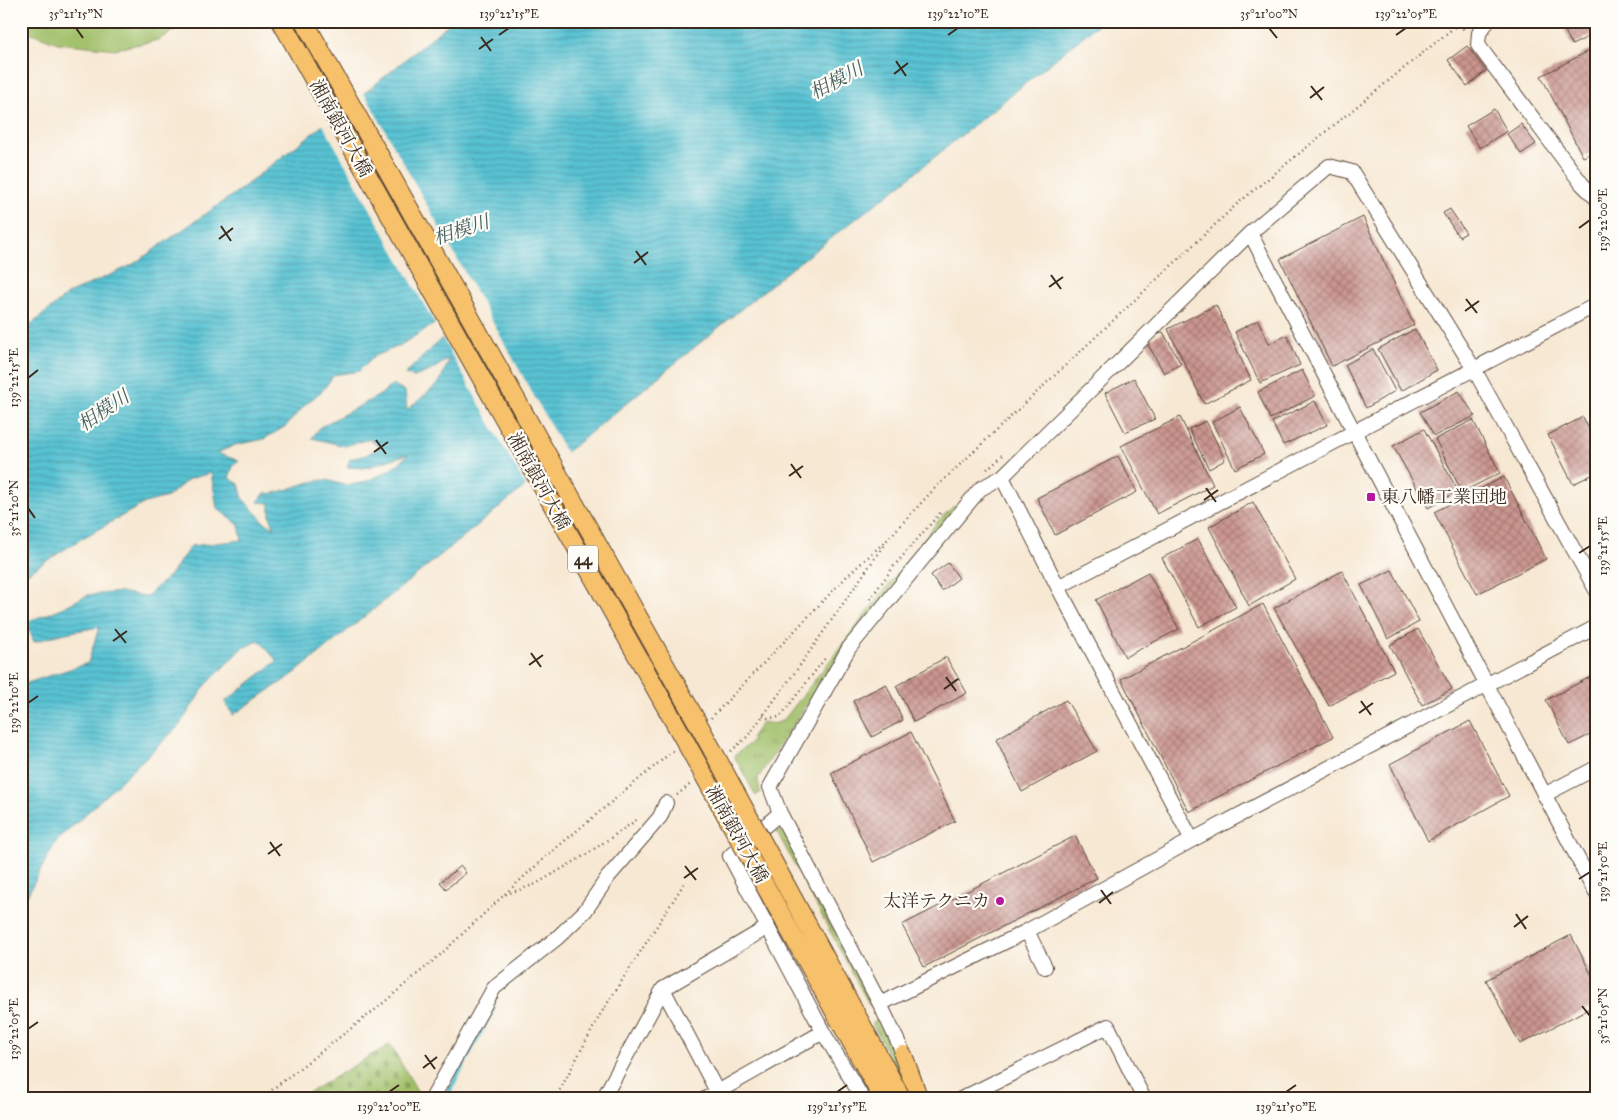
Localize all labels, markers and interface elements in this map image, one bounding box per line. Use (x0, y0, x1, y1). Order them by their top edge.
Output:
text: 35°21'15"N (49, 7, 103, 21)
text: 139°22'15"E (479, 7, 539, 21)
text: 139°22'10"E (928, 7, 989, 21)
text: 35°21'00"N (1240, 7, 1298, 21)
text: 139°22'05"E (1375, 7, 1437, 21)
water label: 相模川 (806, 56, 869, 104)
street label: 湘南銀河大橋 (305, 75, 377, 181)
text: 139°22'00"E (1596, 188, 1610, 252)
water label: 相模川 (430, 209, 494, 249)
text: 139°22'15"E (7, 348, 21, 408)
water label: 相模川 (73, 384, 135, 436)
street label: 湘南銀河大橋 (503, 428, 575, 534)
text: 35°21'20"N (7, 479, 21, 537)
place label: 東八幡工業団地 (1381, 486, 1507, 508)
marker: 東八幡工業団地 (1365, 491, 1377, 503)
text: 139°21'55"E (1596, 516, 1610, 576)
road number: 44 (568, 546, 598, 572)
text: 139°22'10"E (7, 672, 21, 733)
street label: 湘南銀河大橋 (701, 781, 773, 887)
text: 139°21'50"E (1596, 841, 1610, 902)
place label: 太洋テクニカ (883, 890, 990, 912)
marker: 太洋テクニカ (994, 895, 1006, 907)
text: 35°21'05"N (1596, 988, 1610, 1044)
text: 139°22'05"E (7, 998, 21, 1060)
text: 139°22'00"E (357, 1100, 421, 1114)
text: 139°21'55"E (807, 1100, 867, 1114)
text: 139°21'50"E (1256, 1100, 1317, 1114)

